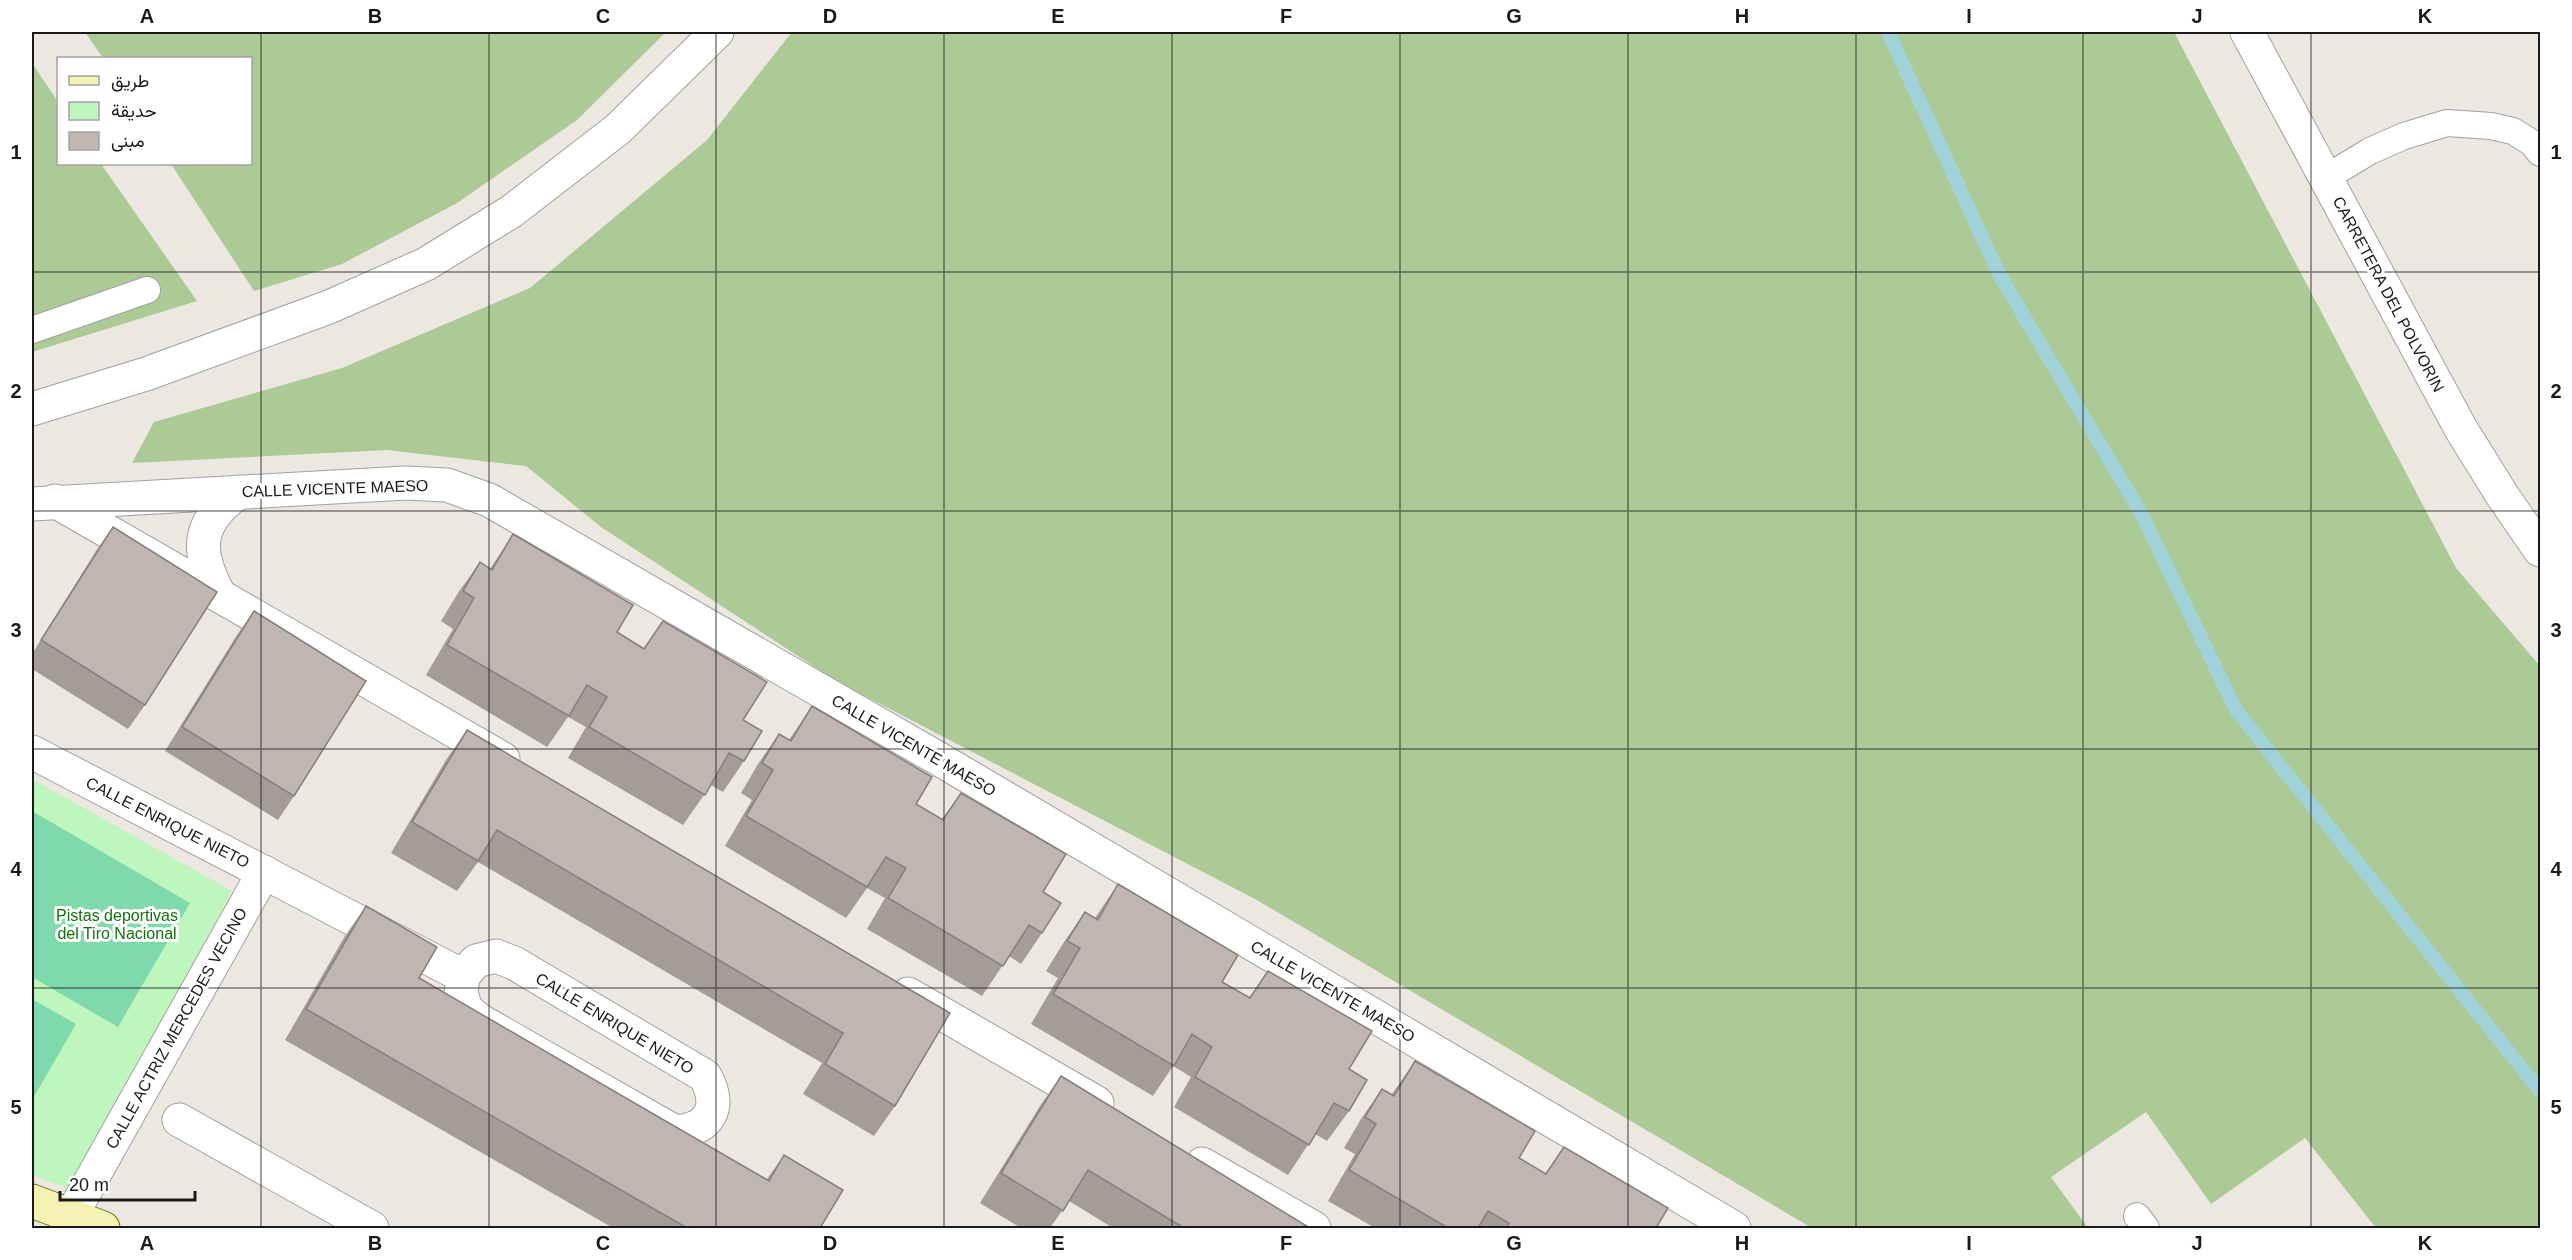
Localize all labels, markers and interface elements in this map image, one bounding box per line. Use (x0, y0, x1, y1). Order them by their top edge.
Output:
text: A (140, 5, 154, 27)
text: B (368, 5, 382, 27)
text: C (596, 5, 610, 27)
text: D (823, 5, 837, 27)
text: E (1051, 5, 1065, 27)
text: F (1280, 5, 1292, 27)
text: G (1506, 5, 1522, 27)
text: H (1735, 5, 1749, 27)
text: I (1966, 5, 1972, 27)
text: J (2191, 5, 2203, 27)
text: K (2418, 5, 2433, 27)
legend (57, 57, 252, 165)
text: طريق (111, 71, 149, 92)
text: حديقة (111, 101, 157, 121)
text: مبنى (111, 131, 145, 152)
text: 1 (10, 141, 22, 163)
text: 1 (2550, 141, 2562, 163)
street label: CARRETERA DEL POLVORIN (2330, 194, 2447, 395)
text: 2 (10, 380, 22, 402)
text: 2 (2550, 380, 2562, 402)
street label: CALLE VICENTE MAESO (241, 477, 429, 500)
text: 3 (10, 619, 22, 641)
text: 3 (2550, 619, 2562, 641)
street label: CALLE VICENTE MAESO (829, 691, 999, 799)
street label: CALLE ENRIQUE NIETO (83, 774, 252, 871)
text: 4 (10, 858, 22, 880)
text: 4 (2550, 858, 2562, 880)
street label: CALLE ACTRIZ MERCEDES VECINO (103, 905, 250, 1152)
park label: Pistas deportivas del Tiro Nacional (56, 907, 178, 942)
street label: CALLE VICENTE MAESO (1248, 937, 1418, 1045)
street label: CALLE ENRIQUE NIETO (533, 970, 697, 1077)
text: 5 (10, 1096, 22, 1118)
text: 5 (2550, 1096, 2562, 1118)
scale bar (60, 1164, 195, 1202)
text: 20 m (69, 1175, 109, 1195)
text: A (140, 1232, 154, 1254)
text: B (368, 1232, 382, 1254)
text: C (596, 1232, 610, 1254)
text: D (823, 1232, 837, 1254)
text: E (1051, 1232, 1065, 1254)
text: F (1280, 1232, 1292, 1254)
text: G (1506, 1232, 1522, 1254)
text: H (1735, 1232, 1749, 1254)
text: I (1966, 1232, 1972, 1254)
text: J (2191, 1232, 2203, 1254)
text: K (2418, 1232, 2433, 1254)

